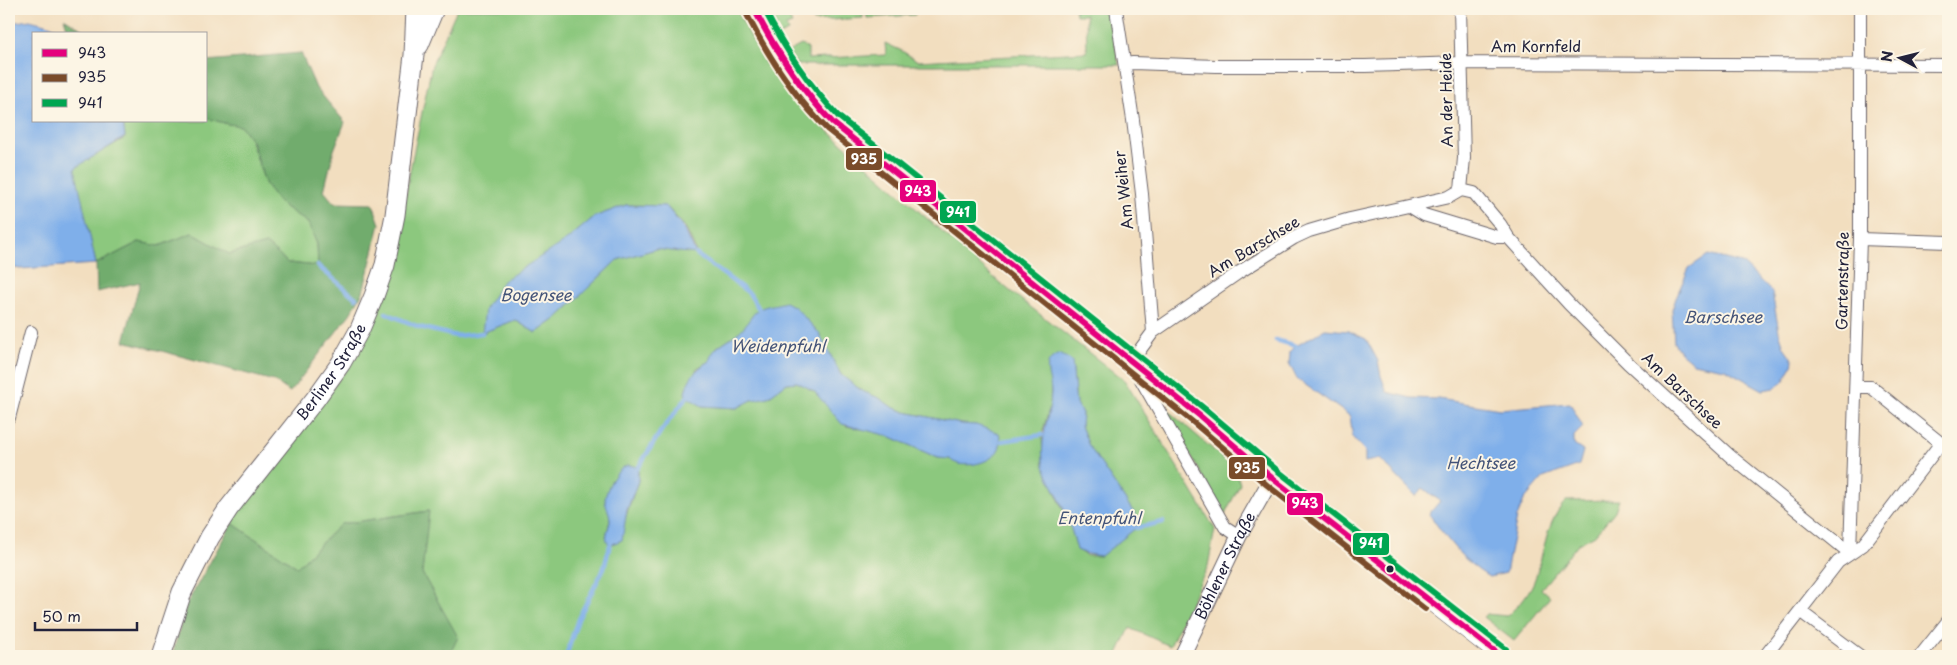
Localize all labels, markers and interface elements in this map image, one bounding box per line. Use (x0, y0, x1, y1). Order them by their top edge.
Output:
legend (32, 32, 208, 122)
north arrow (1874, 32, 1924, 82)
street label: Am Kornfeld (1491, 34, 1581, 57)
text: 943 (78, 40, 106, 63)
text: N (1876, 50, 1898, 63)
street label: An der Heide (1433, 53, 1458, 147)
text: 935 (78, 64, 106, 87)
text: 941 (78, 90, 103, 113)
line badge: 935 (845, 147, 883, 171)
text: 935 (851, 148, 877, 169)
street label: Am Weiher (1107, 149, 1138, 231)
line badge: 943 (899, 179, 937, 203)
text: 943 (905, 180, 931, 201)
line badge: 941 (939, 200, 977, 224)
text: 941 (946, 201, 970, 222)
street label: Am Barschsee (1203, 209, 1304, 282)
street label: Gartenstraße (1829, 232, 1854, 330)
water label: Bogensee (500, 282, 573, 306)
water label: Barschsee (1684, 304, 1763, 328)
street label: Berliner Straße (290, 320, 371, 425)
water label: Weidenpfuhl (731, 333, 828, 357)
street label: Am Barschsee (1637, 346, 1729, 434)
water label: Hechtsee (1447, 450, 1516, 474)
line badge: 935 (1228, 456, 1266, 480)
text: 935 (1234, 457, 1260, 478)
line badge: 943 (1286, 492, 1324, 516)
text: 943 (1292, 492, 1318, 513)
water label: Entenpfuhl (1057, 505, 1143, 529)
street label: Böhlener Straße (1188, 507, 1260, 623)
line badge: 941 (1352, 532, 1390, 556)
text: 941 (1359, 532, 1383, 553)
unlabelled marker (1385, 564, 1395, 574)
scale bar (35, 600, 138, 632)
text: 50 m (42, 604, 81, 627)

